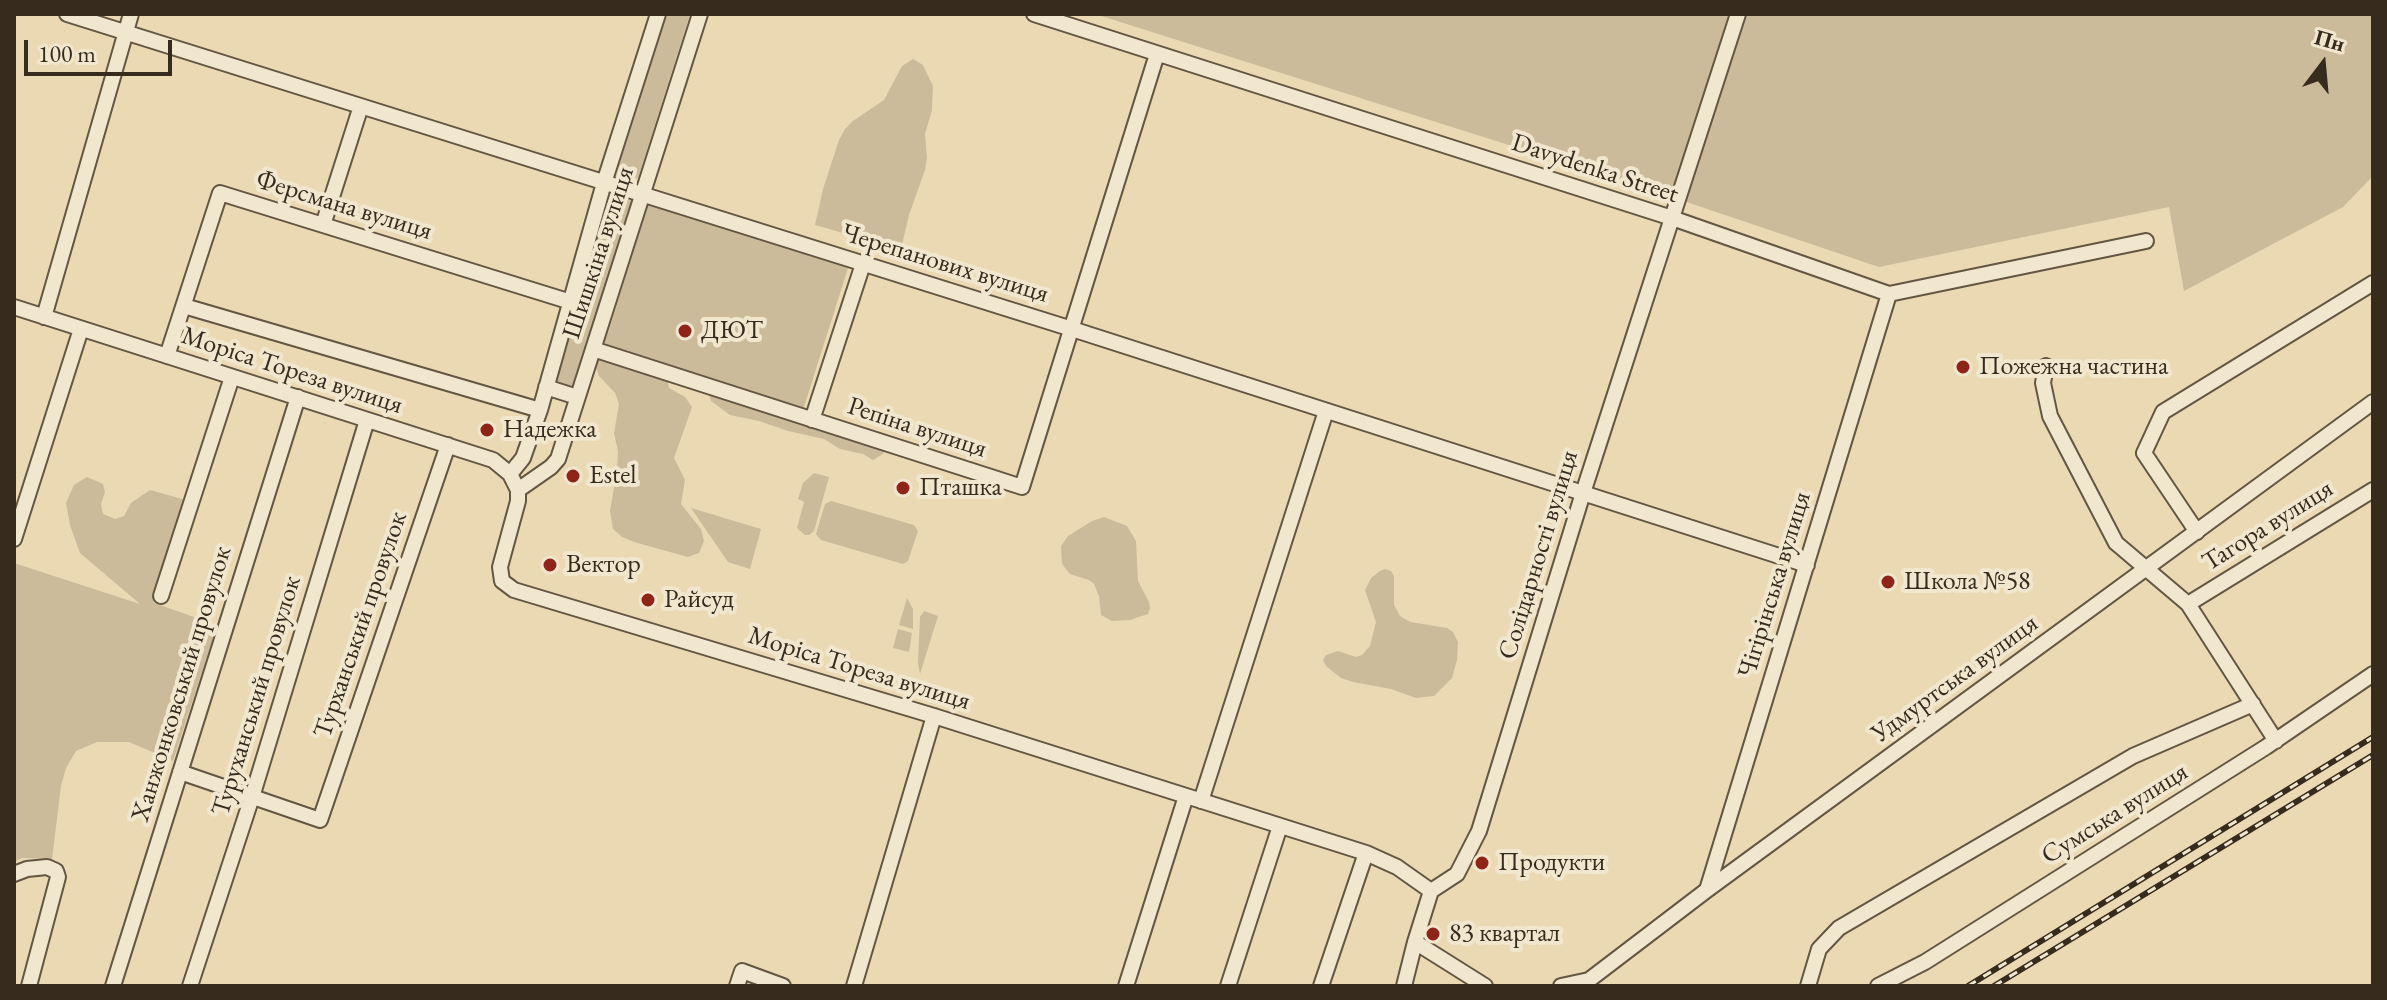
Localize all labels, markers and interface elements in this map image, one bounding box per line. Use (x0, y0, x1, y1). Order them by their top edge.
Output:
text: Пн (2311, 22, 2348, 59)
scale bar (28, 24, 176, 74)
north arrow (2283, 24, 2363, 104)
text: 100 m (38, 38, 96, 69)
street label: Davydenka Street (1508, 127, 1682, 211)
street label: Шишкiна вулиця (556, 163, 642, 343)
street label: Ферсмана вулиця (252, 164, 436, 248)
street label: Черепанових вулиця (838, 218, 1052, 310)
place label: ДЮТ (701, 315, 763, 347)
street label: Моріса Тореза вулиця (177, 321, 407, 421)
marker: ДЮТ (676, 322, 694, 340)
place label: Пожежна частина (1979, 351, 2168, 383)
marker: Пожежна частина (1954, 358, 1972, 376)
street label: Репiна вулиця (844, 391, 990, 465)
place label: Надежка (503, 414, 597, 446)
marker: Надежка (478, 421, 496, 439)
street label: Солідарності вулиця (1492, 447, 1586, 663)
place label: Estel (589, 460, 637, 492)
marker: Estel (564, 467, 582, 485)
place label: Пташка (919, 472, 1002, 504)
street label: Тагора вулиця (2197, 473, 2339, 579)
marker: Пташка (894, 479, 912, 497)
street label: Чiгiрiнська вулиця (1732, 488, 1818, 682)
street label: Турханський провулок (308, 508, 414, 742)
street label: Ханжонковський провулок (125, 543, 239, 825)
place label: Вектор (566, 549, 641, 581)
marker: Вектор (541, 556, 559, 574)
place label: Школа №58 (1904, 566, 2031, 598)
street label: Туруханський провулок (206, 572, 308, 820)
marker: Школа №58 (1879, 573, 1897, 591)
place label: Райсуд (664, 584, 734, 616)
marker: Райсуд (639, 591, 657, 609)
street label: Удмуртська вулиця (1866, 608, 2044, 750)
street label: Моріса Тореза вулиця (744, 620, 974, 718)
street label: Сумська вулиця (2036, 757, 2194, 871)
place label: Продукти (1498, 847, 1605, 879)
marker: Продукти (1473, 854, 1491, 872)
place label: 83 квартал (1449, 918, 1560, 950)
marker: 83 квартал (1424, 925, 1442, 943)

